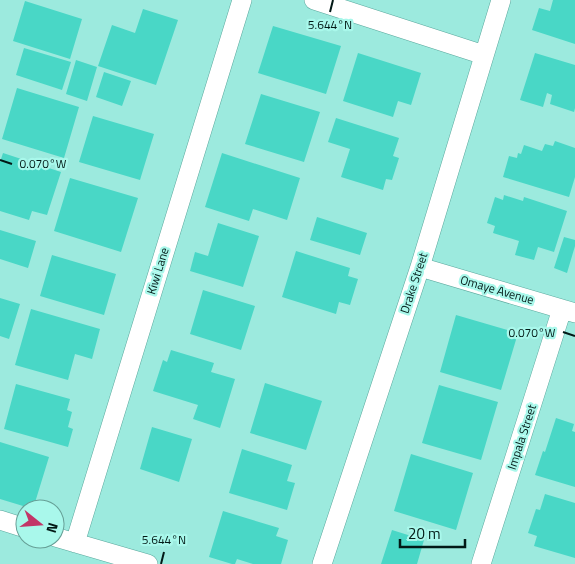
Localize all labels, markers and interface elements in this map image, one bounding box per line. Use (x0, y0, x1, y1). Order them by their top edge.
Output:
text: 5.644°N (308, 15, 352, 34)
text: 0.070°W (20, 154, 67, 173)
street label: Kiwi Lane (141, 245, 174, 297)
street label: Drake Street (395, 249, 433, 316)
street label: Omaye Avenue (458, 270, 536, 309)
text: 0.070°W (509, 323, 556, 342)
street label: Impala Street (502, 401, 541, 472)
north arrow (15, 499, 65, 549)
scale bar (400, 516, 465, 548)
text: N (41, 520, 64, 536)
text: 20 m (408, 522, 441, 545)
text: 5.644°N (142, 530, 186, 549)

